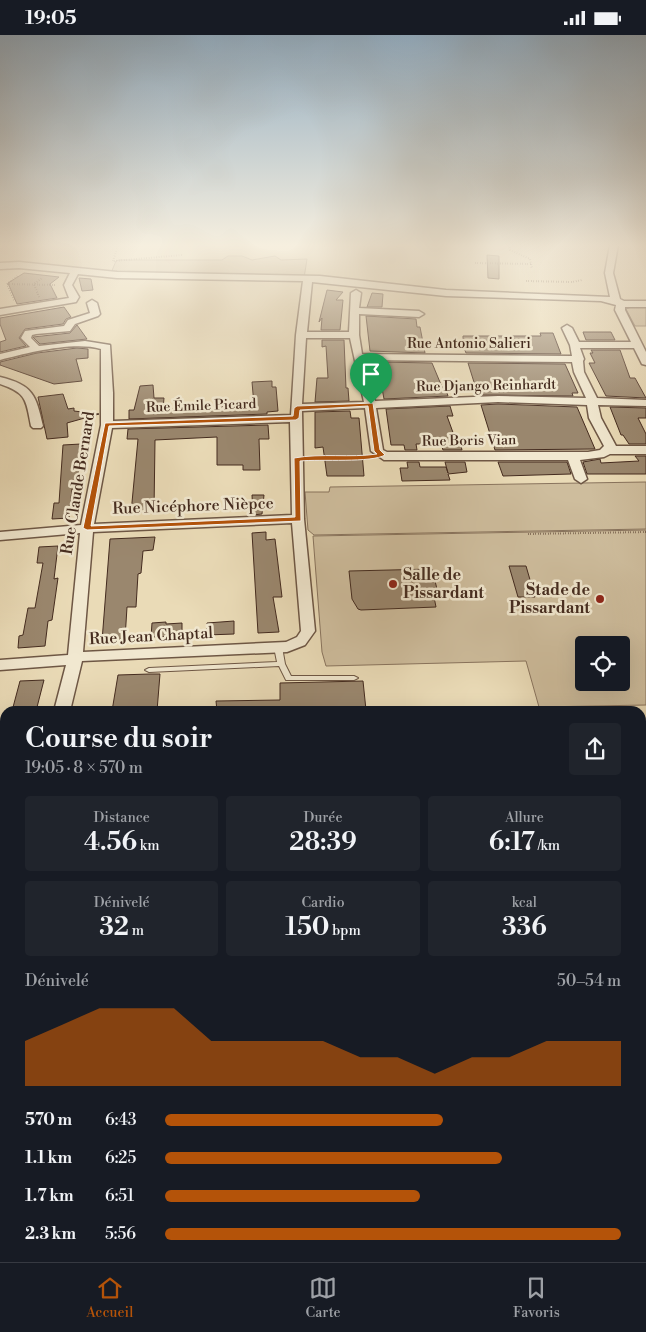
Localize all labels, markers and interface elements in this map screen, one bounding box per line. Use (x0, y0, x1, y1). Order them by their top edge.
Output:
text: 19:05 (25, 6, 77, 30)
street label: Rue Antonio Salieri (407, 335, 531, 353)
pin (350, 353, 392, 404)
icon: arrive (357, 360, 385, 388)
street label: Rue Django Reinhardt (416, 376, 556, 396)
street label: Rue Émile Picard (145, 393, 257, 417)
street label: Rue Claude Bernard (57, 410, 99, 556)
street label: Rue Boris Vian (422, 431, 517, 451)
street label: Rue Nicéphore Nièpce (112, 493, 274, 519)
place label: Salle de Pissardant (403, 565, 484, 603)
marker: Salle de Pissardant (387, 578, 399, 590)
place label: Stade de Pissardant (509, 580, 590, 618)
marker: Stade de Pissardant (594, 593, 606, 605)
street label: Rue Jean Chaptal (89, 623, 214, 649)
map controls (575, 636, 630, 691)
button: locate (575, 636, 630, 691)
text: Course du soir (25, 721, 213, 756)
button: share (569, 723, 621, 775)
text: 19:05 · 8 × 570 m (25, 758, 143, 778)
text: Distance (93, 809, 150, 827)
text: Durée (304, 809, 342, 827)
text: Allure (505, 809, 544, 827)
text: 4.56 (84, 827, 137, 858)
text: 28:39 (289, 827, 357, 858)
text: 6:17 (489, 827, 535, 858)
text: km (137, 837, 159, 855)
text: /km (535, 837, 560, 855)
text: Dénivelé (94, 894, 150, 912)
text: Cardio (301, 894, 345, 912)
text: kcal (512, 894, 537, 912)
text: 32 (99, 912, 129, 943)
text: 150 (285, 912, 329, 943)
text: 336 (502, 912, 547, 943)
text: m (129, 922, 144, 940)
text: bpm (329, 922, 361, 940)
text: Dénivelé (25, 971, 89, 991)
text: 50–54 m (557, 971, 621, 991)
text: 570 m (25, 1110, 72, 1130)
text: 6:43 (105, 1110, 137, 1130)
text: 1.1 km (25, 1148, 72, 1168)
text: 6:25 (105, 1148, 136, 1168)
text: 1.7 km (25, 1186, 74, 1206)
text: 6:51 (105, 1186, 134, 1206)
text: 2.3 km (25, 1224, 76, 1244)
text: 5:56 (105, 1224, 136, 1244)
tab: Accueil (86, 1274, 133, 1322)
tab: Carte (306, 1274, 341, 1322)
tab: Favoris (513, 1274, 560, 1322)

